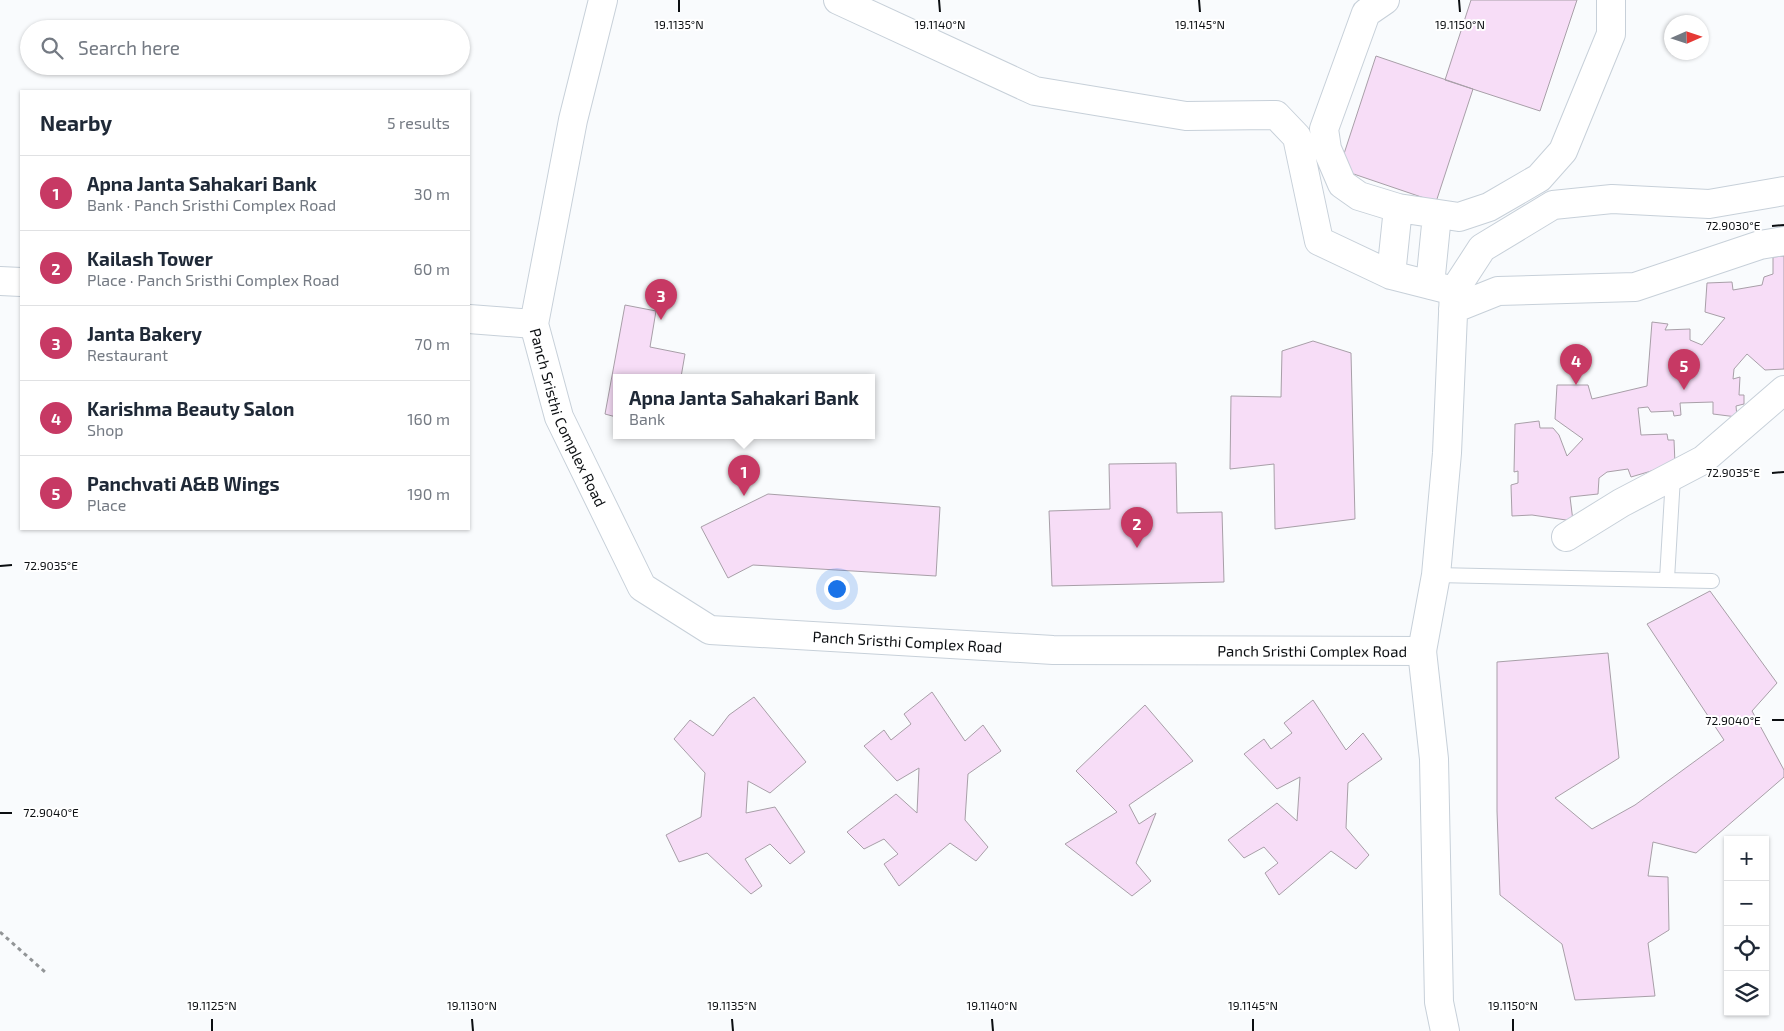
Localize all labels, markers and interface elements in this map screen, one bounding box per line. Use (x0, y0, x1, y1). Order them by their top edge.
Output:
north arrow (1664, 15, 1709, 60)
text: 19.1135°N (654, 17, 704, 31)
text: 19.1140°N (915, 17, 965, 31)
text: 19.1145°N (1175, 17, 1225, 31)
text: 19.1150°N (1435, 17, 1485, 31)
search box (20, 20, 470, 75)
icon: search (38, 34, 66, 62)
text: Search here (78, 36, 180, 59)
text: Nearby (40, 110, 112, 135)
text: 5 results (387, 113, 450, 132)
text: Apna Janta Sahakari Bank (87, 172, 317, 195)
text: 1 (53, 184, 59, 203)
text: 30 m (414, 184, 450, 203)
text: Bank · Panch Sristhi Complex Road (87, 195, 336, 214)
text: 72.9030°E (1706, 218, 1761, 232)
text: Kailash Tower (87, 247, 213, 270)
text: 2 (51, 259, 61, 278)
text: 60 m (414, 259, 450, 278)
text: Place · Panch Sristhi Complex Road (87, 270, 339, 289)
pin: 3 (645, 279, 677, 320)
text: Janta Bakery (87, 322, 202, 345)
street label: Panch Sristhi Complex Road (527, 326, 610, 509)
text: 3 (51, 334, 61, 353)
text: 70 m (415, 334, 450, 353)
pin: 4 (1560, 344, 1592, 385)
text: Restaurant (87, 345, 168, 364)
pin: 5 (1668, 349, 1700, 390)
popup (613, 374, 875, 439)
text: Apna Janta Sahakari Bank (629, 386, 859, 409)
text: Karishma Beauty Salon (87, 397, 294, 420)
text: 4 (51, 409, 61, 428)
text: 160 m (407, 409, 450, 428)
text: Bank (629, 409, 665, 428)
text: Shop (87, 420, 124, 439)
pin: 1 (728, 455, 760, 496)
text: 72.9035°E (1706, 465, 1760, 479)
text: Panchvati A&B Wings (87, 472, 280, 495)
text: 5 (52, 484, 60, 503)
text: 190 m (407, 484, 450, 503)
text: Place (87, 495, 126, 514)
pin: 2 (1121, 507, 1153, 548)
text: 72.9035°E (24, 558, 78, 572)
your location (824, 576, 850, 602)
street label: Panch Sristhi Complex Road (812, 627, 1003, 656)
street label: Panch Sristhi Complex Road (1217, 641, 1407, 660)
text: 72.9040°E (1705, 713, 1761, 727)
text: 72.9040°E (23, 805, 79, 819)
map controls (1724, 836, 1769, 1016)
button: + (1724, 836, 1769, 881)
button: − (1724, 881, 1769, 926)
button: locate (1724, 926, 1769, 971)
button: layers (1724, 971, 1769, 1016)
text: 19.1125°N (187, 998, 237, 1012)
text: 19.1130°N (447, 998, 497, 1012)
text: 19.1135°N (707, 998, 757, 1012)
text: 19.1140°N (967, 998, 1017, 1012)
text: 19.1145°N (1228, 998, 1278, 1012)
text: 19.1150°N (1488, 998, 1538, 1012)

